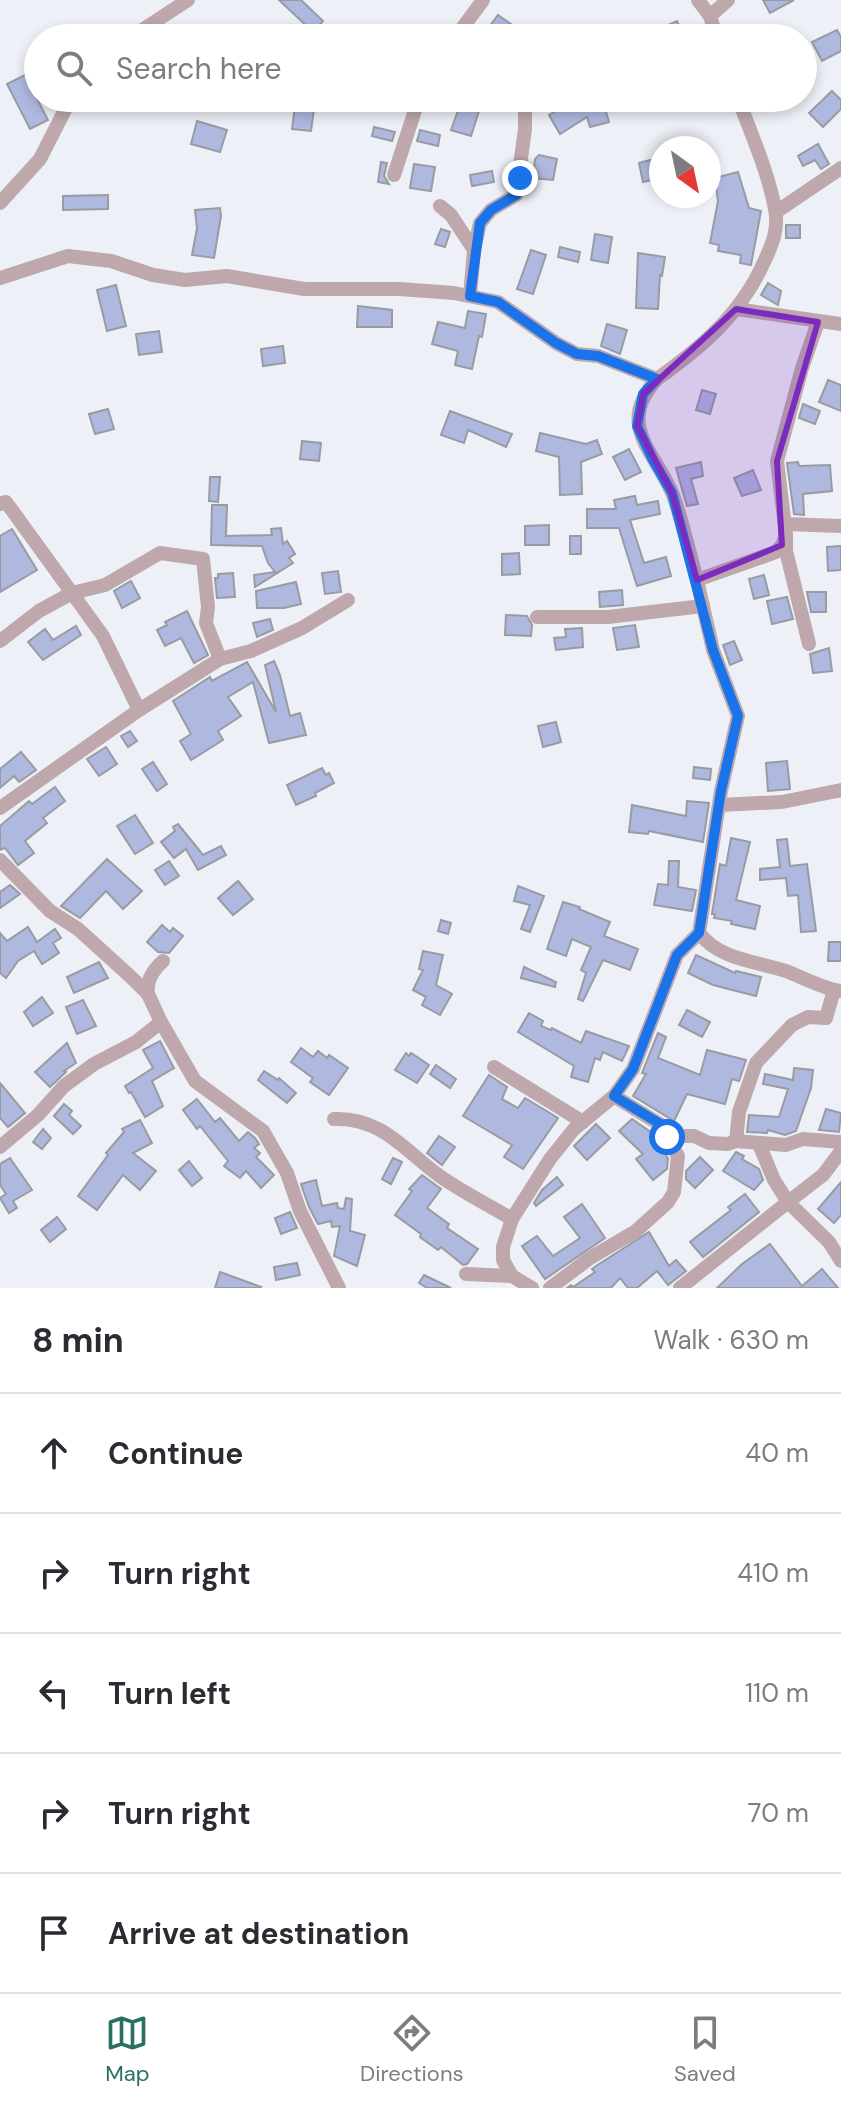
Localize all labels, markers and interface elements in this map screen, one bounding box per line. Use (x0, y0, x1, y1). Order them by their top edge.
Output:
search box (24, 24, 817, 112)
icon: search (52, 46, 96, 90)
text: Search here (116, 49, 282, 88)
north arrow (649, 136, 721, 208)
route end (502, 160, 538, 196)
route start (649, 1119, 685, 1155)
text: 8 min (32, 1318, 124, 1363)
text: Walk · 630 m (654, 1323, 809, 1357)
icon: ahead (32, 1431, 76, 1475)
text: Continue (108, 1434, 243, 1473)
text: 40 m (745, 1436, 809, 1470)
icon: right (32, 1551, 76, 1595)
text: Turn right (108, 1554, 251, 1593)
text: 410 m (737, 1556, 809, 1590)
icon: left (32, 1671, 76, 1715)
text: Turn left (108, 1674, 231, 1713)
text: 110 m (745, 1676, 809, 1710)
icon: right (32, 1791, 76, 1835)
text: Turn right (108, 1794, 251, 1833)
text: 70 m (748, 1796, 809, 1830)
icon: arrive (32, 1911, 76, 1955)
text: Arrive at destination (108, 1914, 409, 1953)
tab: Map (105, 2011, 150, 2088)
tab: Directions (360, 2011, 464, 2088)
tab: Saved (674, 2011, 736, 2088)

